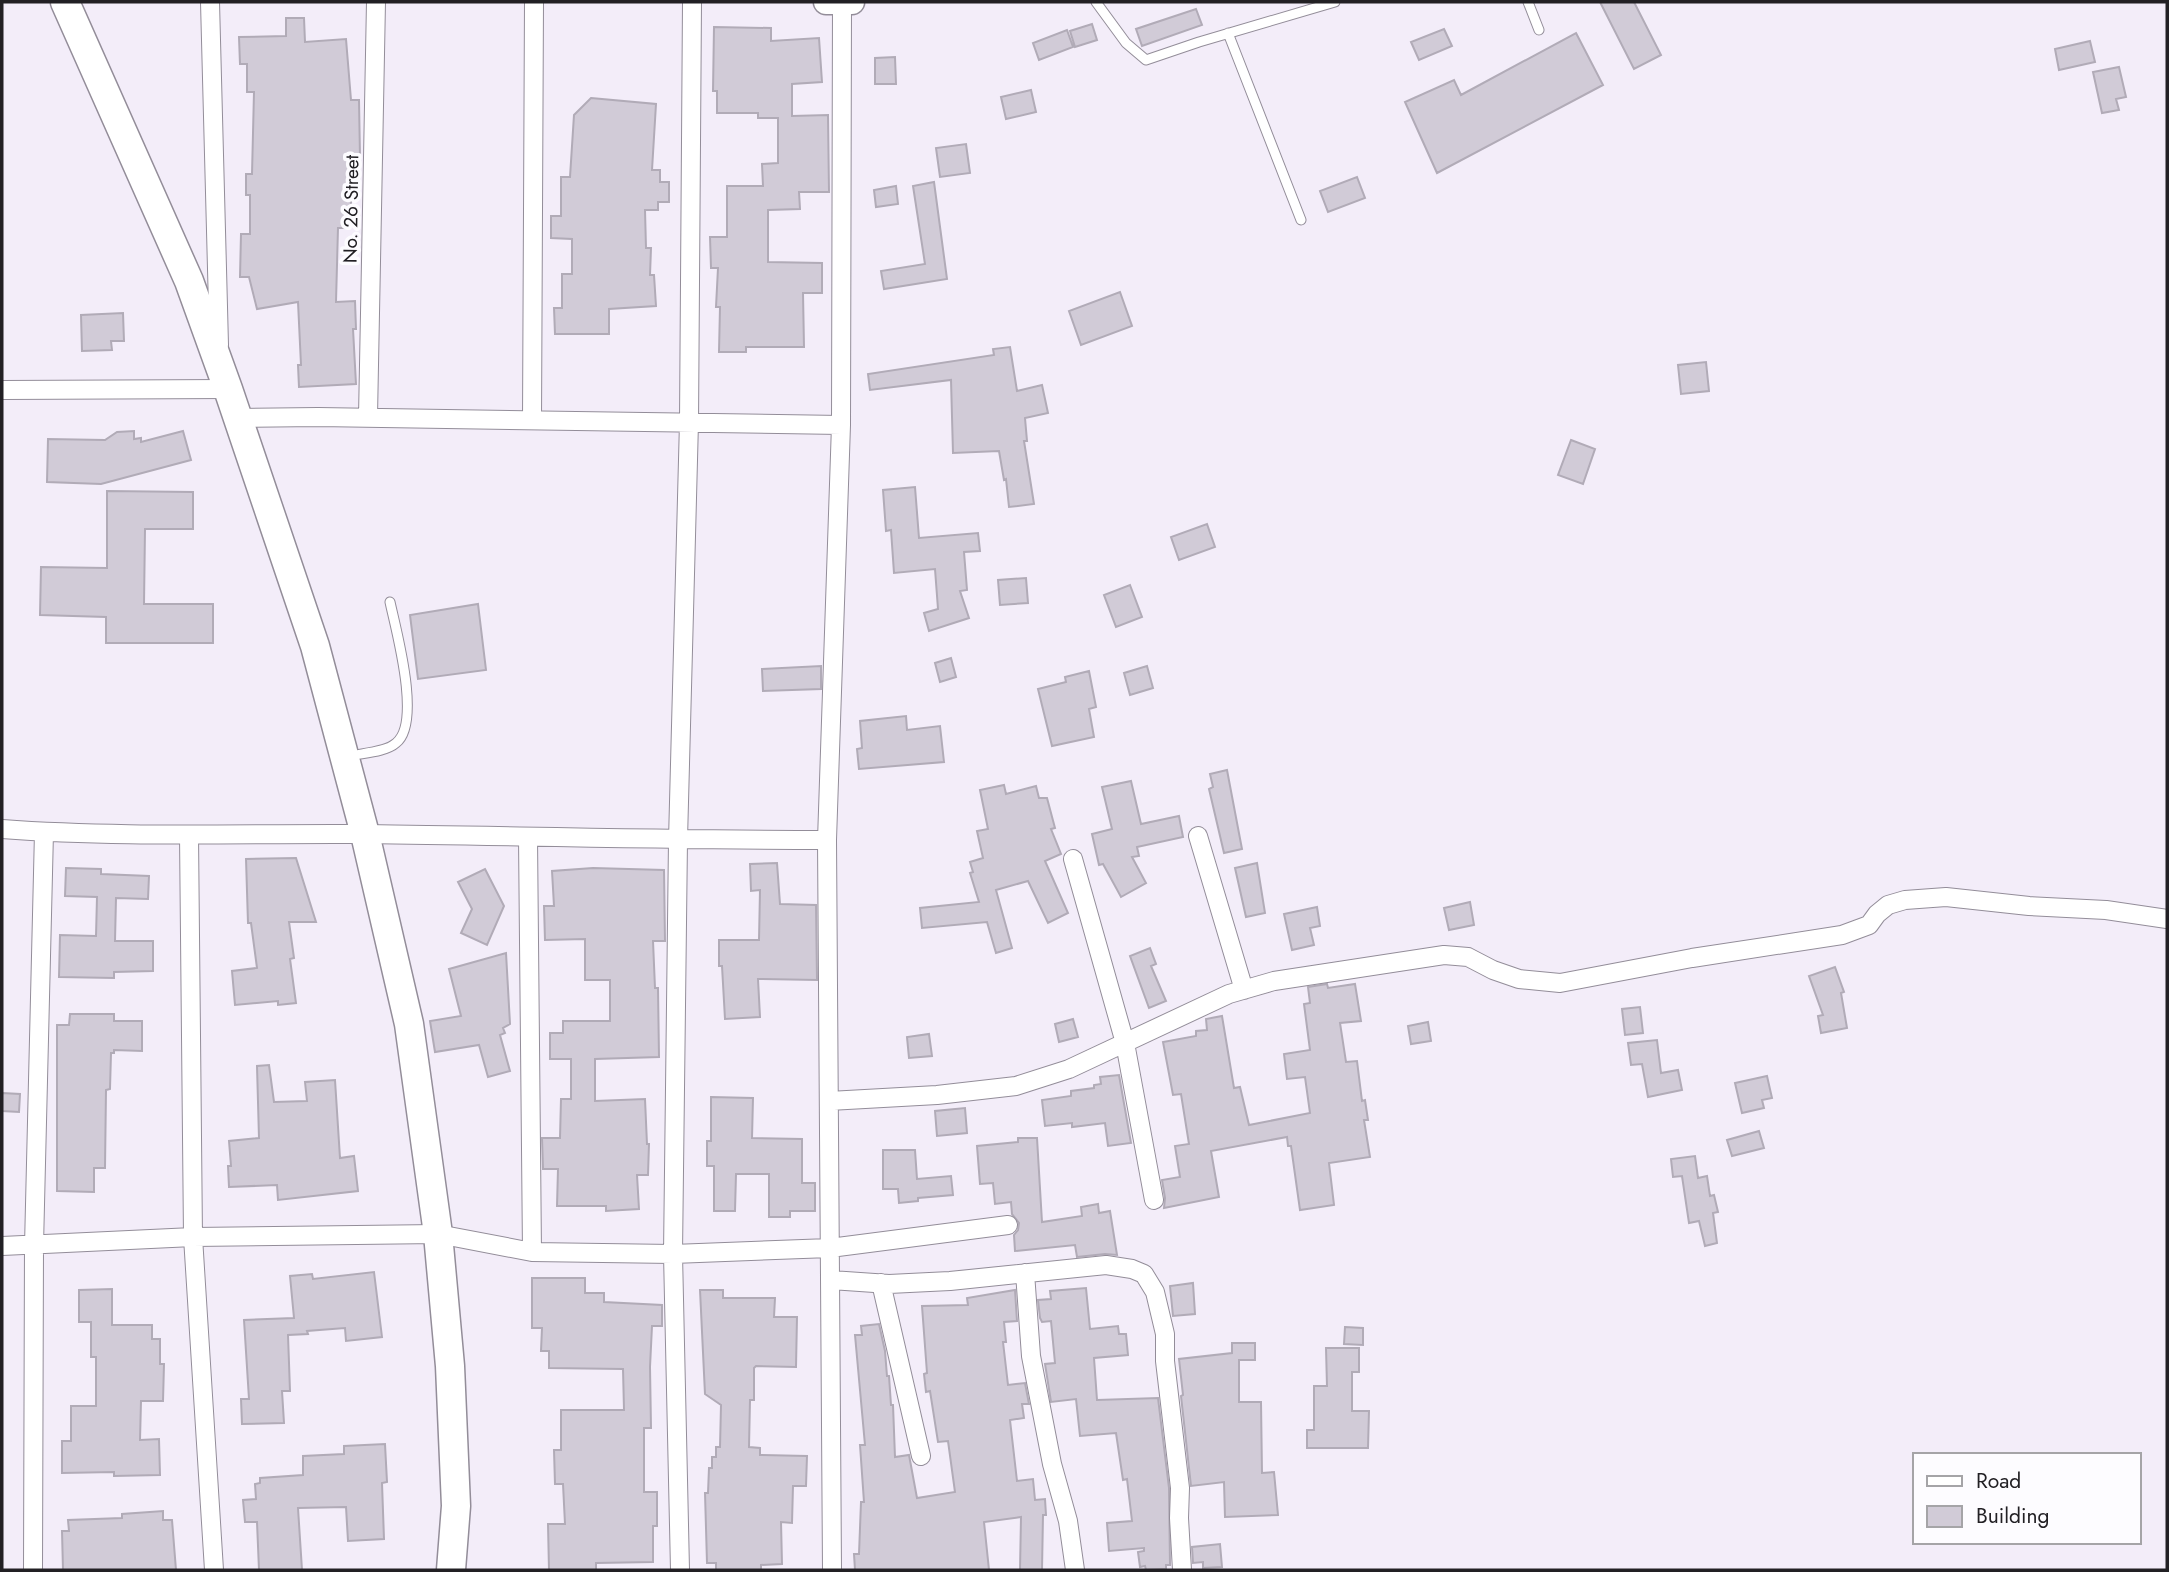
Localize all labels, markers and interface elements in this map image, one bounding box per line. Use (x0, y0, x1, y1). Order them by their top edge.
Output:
street label: No. 26 Street (337, 154, 365, 263)
legend (1913, 1453, 2141, 1544)
text: Road (1976, 1466, 2021, 1496)
text: Building (1976, 1501, 2049, 1531)

